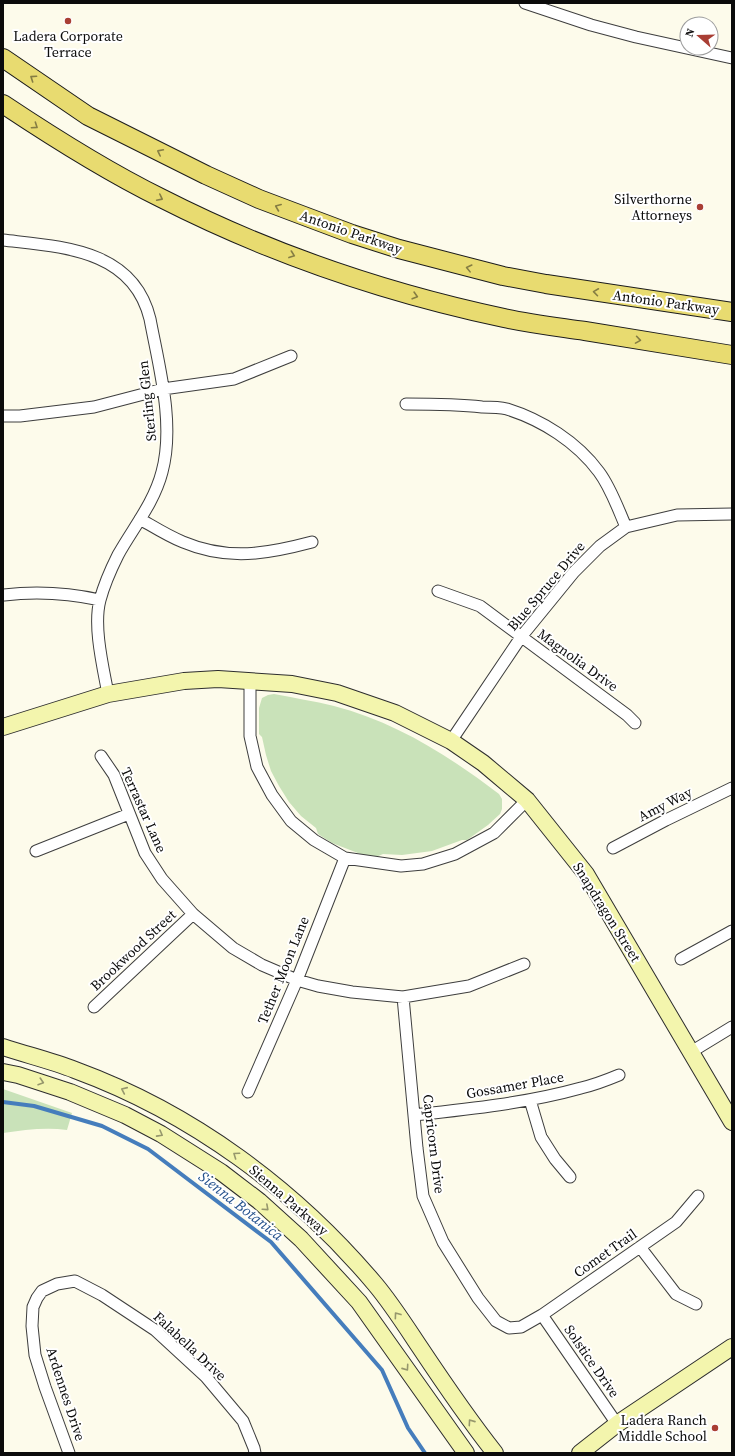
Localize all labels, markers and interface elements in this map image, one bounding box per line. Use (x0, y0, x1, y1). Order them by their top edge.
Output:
marker: Ladera Corporate Terrace (63, 16, 73, 26)
north arrow (679, 16, 719, 56)
place label: Ladera Corporate Terrace (13, 26, 123, 62)
text: N (682, 26, 698, 39)
one-way arrow (30, 75, 37, 83)
one-way arrow (31, 121, 38, 128)
one-way arrow (157, 150, 165, 157)
place label: Silverthorne Attorneys (614, 189, 692, 225)
one-way arrow (156, 193, 163, 200)
marker: Silverthorne Attorneys (695, 202, 705, 212)
one-way arrow (275, 203, 282, 211)
street label: Antonio Parkway (297, 205, 406, 259)
one-way arrow (288, 251, 295, 259)
one-way arrow (466, 264, 472, 272)
street label: Antonio Parkway (612, 285, 721, 319)
one-way arrow (593, 288, 600, 297)
one-way arrow (412, 291, 419, 300)
one-way arrow (635, 335, 641, 344)
street label: Sterling Glen (133, 359, 161, 442)
street label: Blue Spruce Drive (503, 537, 589, 635)
street label: Magnolia Drive (534, 624, 622, 696)
street label: Terrastar Lane (116, 764, 172, 856)
street label: Amy Way (635, 782, 696, 826)
street label: Snapdragon Street (568, 858, 646, 966)
street label: Brookwood Street (86, 905, 181, 995)
street label: Tether Moon Lane (252, 913, 314, 1027)
street label: Gossamer Place (465, 1067, 565, 1103)
one-way arrow (37, 1077, 44, 1086)
one-way arrow (121, 1087, 128, 1095)
street label: Capricorn Drive (418, 1093, 450, 1195)
one-way arrow (155, 1129, 163, 1136)
one-way arrow (233, 1152, 240, 1160)
street label: Sienna Parkway (245, 1160, 334, 1241)
water label: Sienna Botanica (195, 1166, 288, 1245)
one-way arrow (261, 1203, 269, 1210)
street label: Comet Trail (569, 1224, 641, 1282)
street label: Falabella Drive (149, 1307, 231, 1385)
one-way arrow (395, 1312, 402, 1319)
street label: Solstice Drive (560, 1321, 624, 1401)
street label: Ardennes Drive (41, 1345, 91, 1443)
one-way arrow (401, 1364, 408, 1371)
place label: Ladera Ranch Middle School (618, 1410, 707, 1446)
one-way arrow (468, 1419, 476, 1426)
marker: Ladera Ranch Middle School (710, 1423, 720, 1433)

